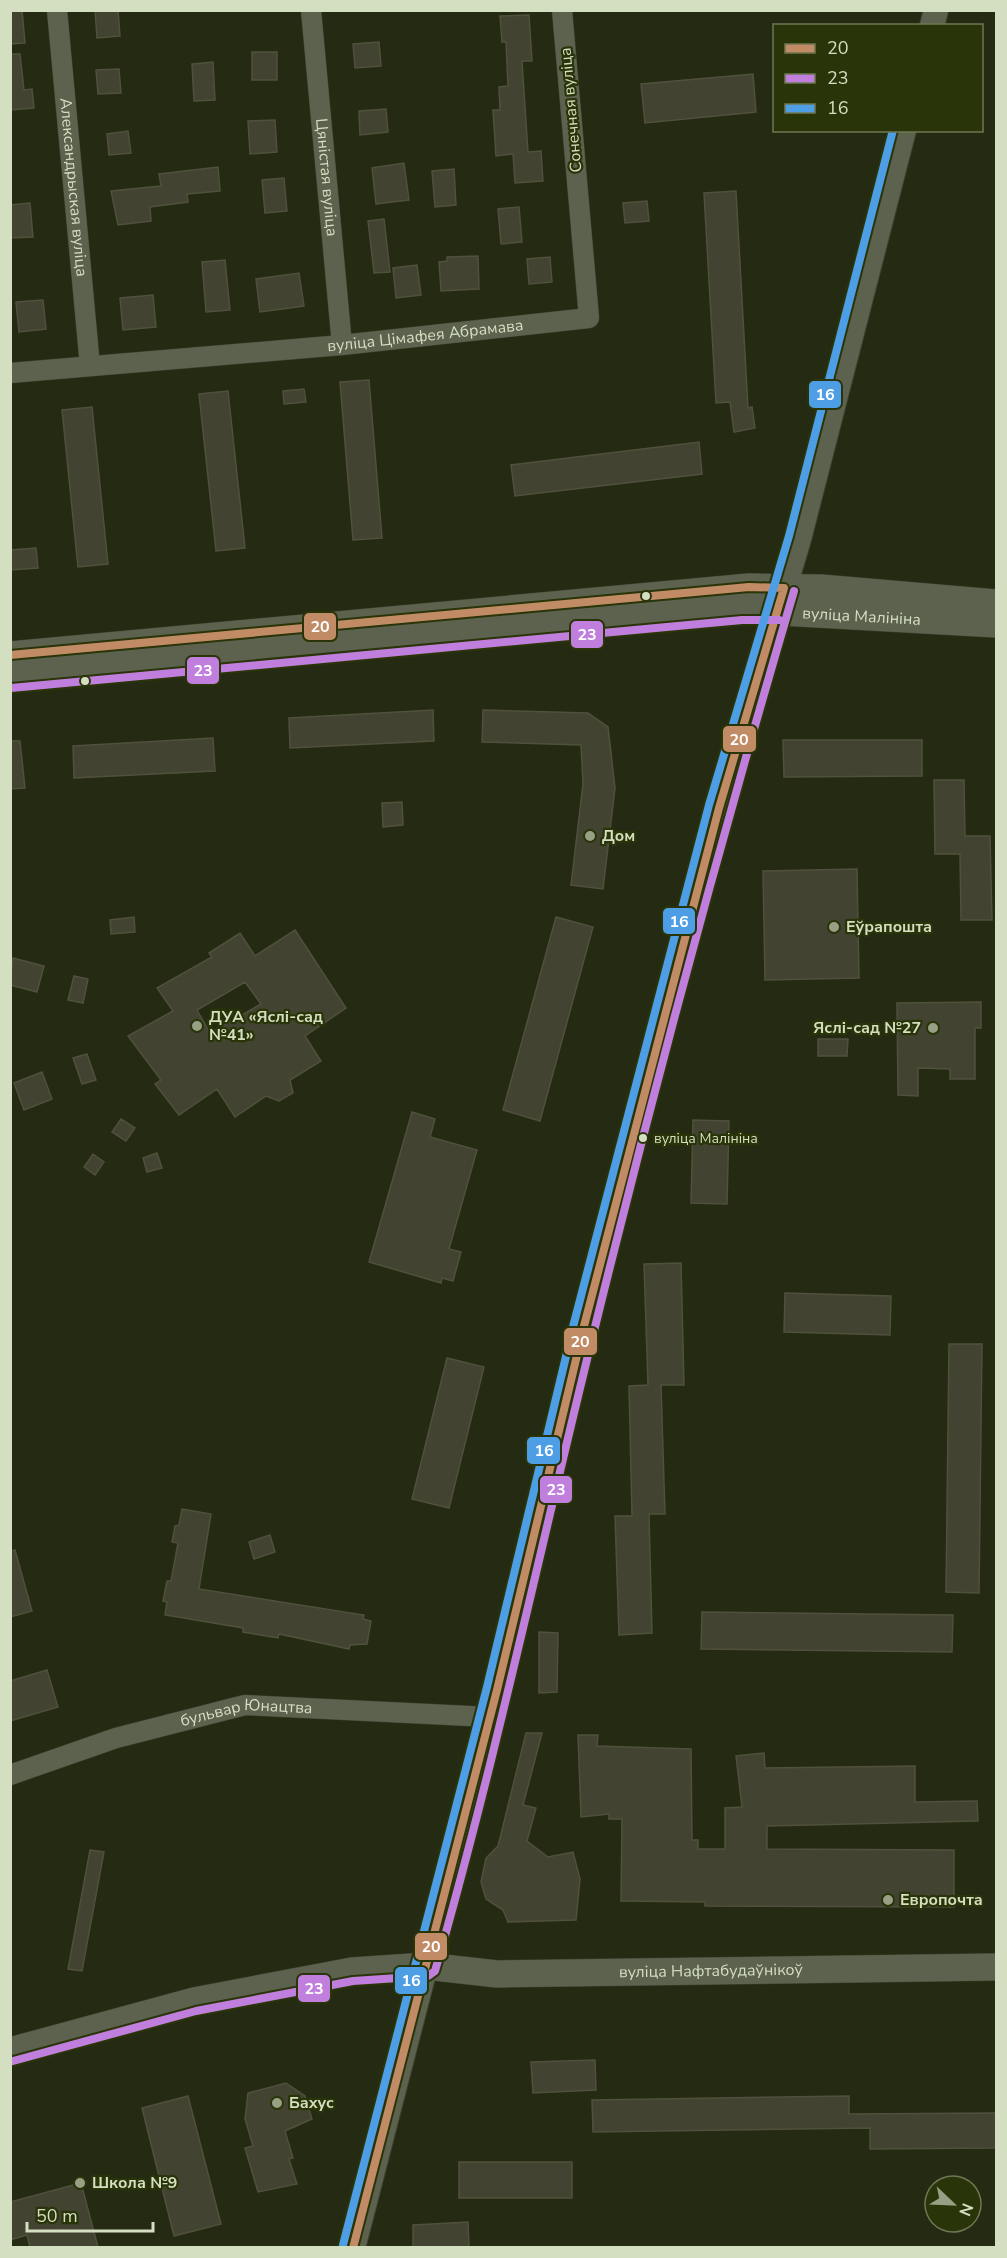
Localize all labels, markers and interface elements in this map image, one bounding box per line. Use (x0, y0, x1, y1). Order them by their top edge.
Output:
legend (773, 24, 983, 132)
text: 20 (827, 36, 849, 60)
street label: Сонечная вуліца (555, 47, 587, 173)
text: 23 (827, 66, 849, 90)
text: 16 (827, 96, 849, 120)
street label: Александрыская вуліца (54, 97, 93, 278)
street label: Цяністая вуліца (310, 117, 343, 237)
street label: вуліца Цімафея Абрамава (326, 314, 524, 357)
line badge: 16 (808, 380, 842, 409)
text: 16 (815, 384, 835, 406)
unlabelled marker (640, 590, 652, 602)
street label: вуліца Малініна (802, 602, 922, 631)
line badge: 20 (303, 612, 337, 641)
text: 20 (310, 616, 330, 638)
line badge: 23 (570, 620, 604, 649)
text: 23 (577, 624, 597, 646)
line badge: 23 (186, 656, 220, 685)
text: 23 (193, 660, 213, 682)
unlabelled marker (79, 675, 91, 687)
line badge: 20 (722, 725, 757, 753)
text: 20 (729, 729, 749, 751)
place label: Дом (602, 825, 635, 847)
marker: Дом (583, 829, 597, 843)
line badge: 16 (662, 907, 696, 935)
text: 16 (669, 911, 689, 933)
place label: Еўрапошта (846, 916, 932, 938)
marker: Еўрапошта (827, 920, 841, 934)
place label: ДУА «Яслі-сад №41» (209, 1006, 323, 1046)
place label: Яслі-сад №27 (813, 1017, 921, 1039)
marker: ДУА «Яслі-сад №41» (190, 1019, 204, 1033)
marker: Яслі-сад №27 (926, 1021, 940, 1035)
place label: вуліца Малініна (654, 1129, 758, 1148)
marker: вуліца Малініна (637, 1132, 649, 1144)
line badge: 20 (563, 1327, 598, 1356)
text: 20 (570, 1331, 590, 1353)
line badge: 16 (526, 1436, 561, 1465)
text: 16 (534, 1440, 554, 1462)
line badge: 23 (539, 1475, 573, 1504)
text: 23 (546, 1479, 566, 1501)
street label: бульвар Юнацтва (178, 1694, 313, 1732)
place label: Европочта (900, 1889, 983, 1911)
marker: Европочта (881, 1893, 895, 1907)
line badge: 20 (414, 1932, 448, 1961)
text: 20 (421, 1936, 441, 1958)
street label: вуліца Нафтабудаўнікоў (619, 1959, 804, 1983)
line badge: 16 (394, 1966, 428, 1995)
text: 16 (401, 1970, 421, 1992)
line badge: 23 (297, 1974, 331, 2003)
text: 23 (304, 1978, 324, 2000)
place label: Бахус (289, 2092, 334, 2114)
marker: Бахус (270, 2096, 284, 2110)
place label: Школа №9 (92, 2172, 177, 2194)
north arrow (923, 2174, 983, 2234)
marker: Школа №9 (73, 2176, 87, 2190)
scale bar (27, 2195, 153, 2233)
text: N (953, 2200, 978, 2219)
text: 50 m (36, 2204, 78, 2228)

